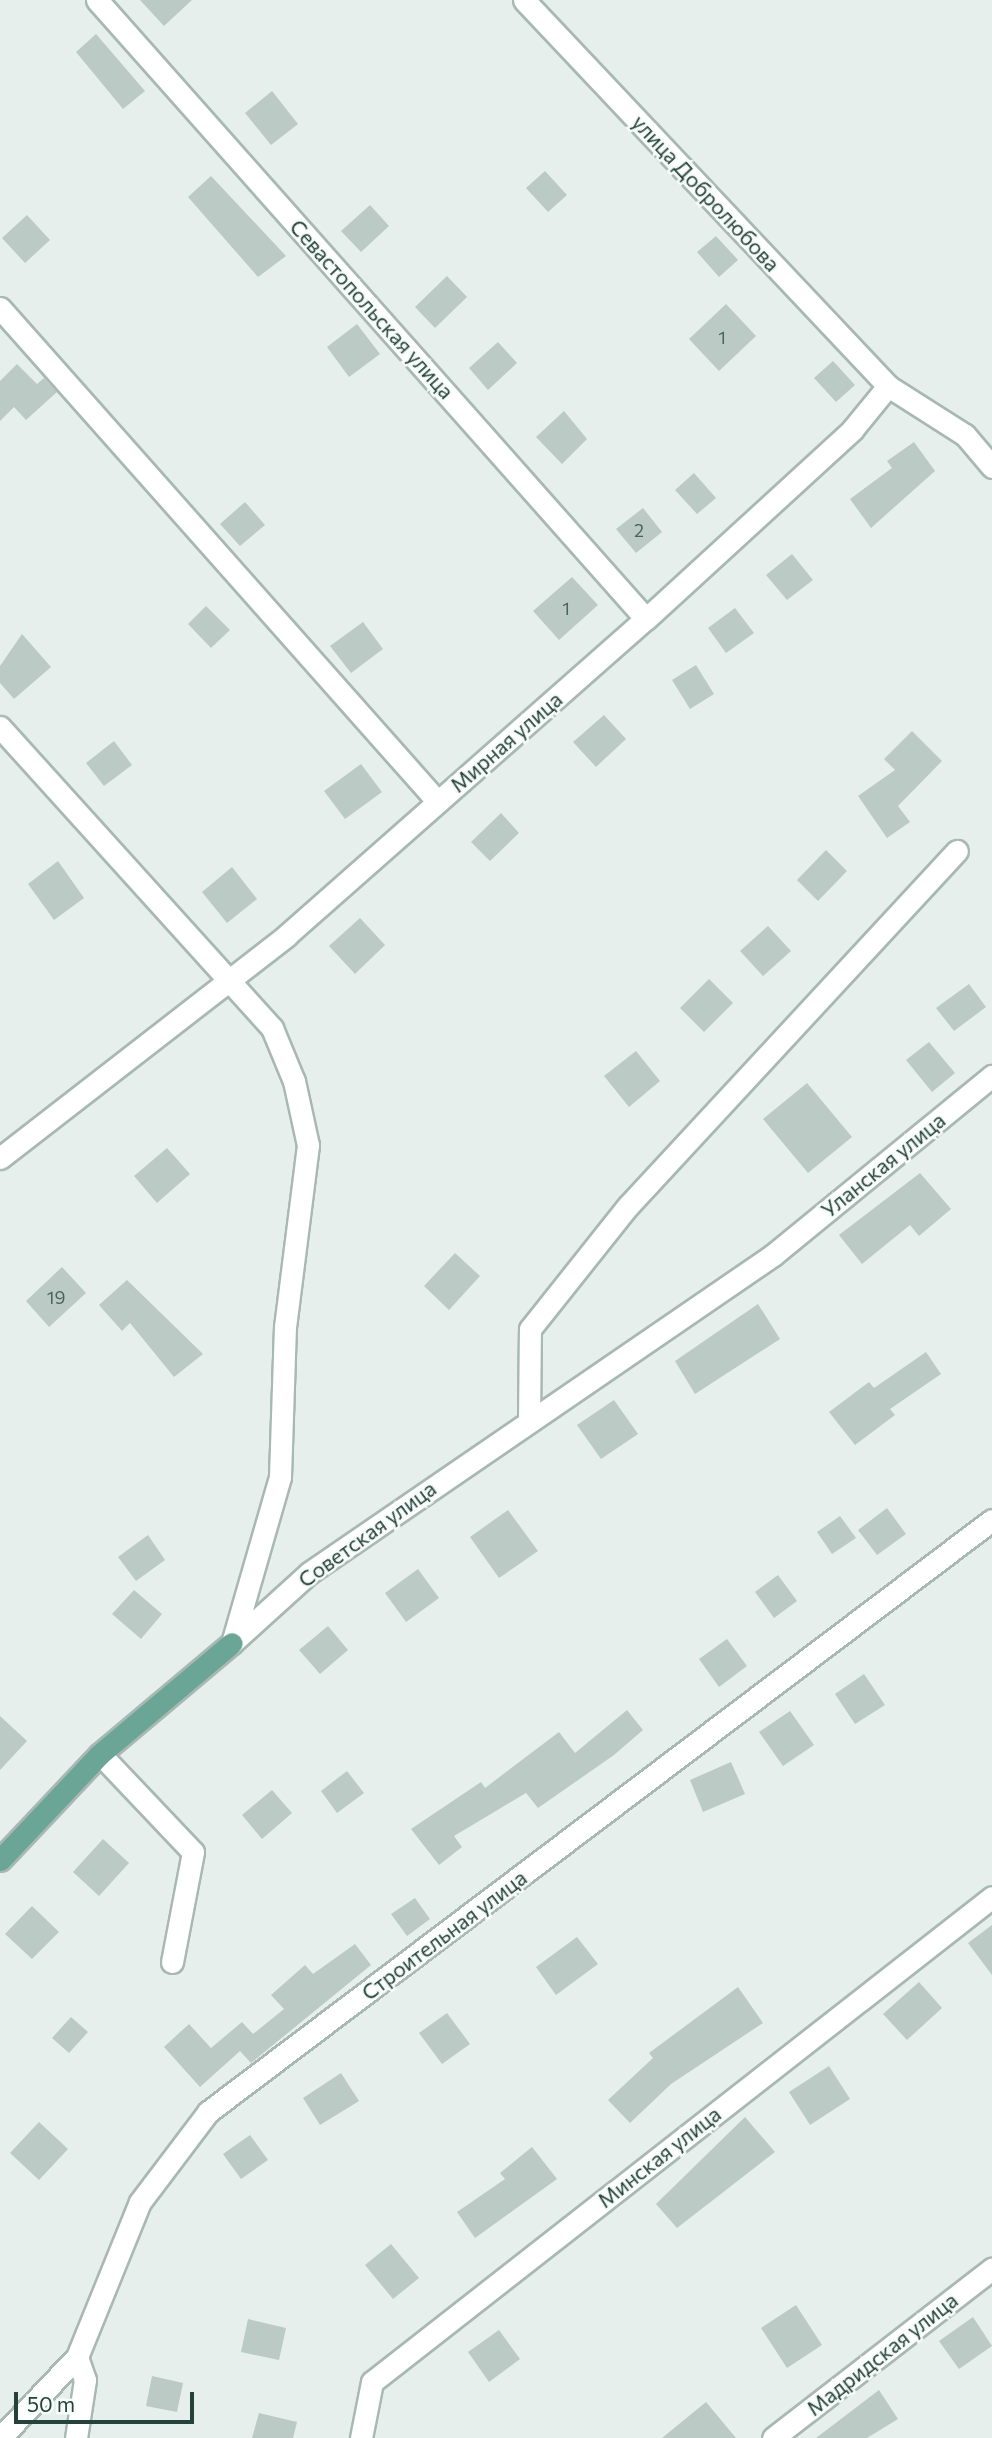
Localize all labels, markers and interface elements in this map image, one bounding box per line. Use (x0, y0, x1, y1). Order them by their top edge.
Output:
street label: улица Добролюбова (627, 110, 785, 276)
street label: Севастопольская улица (285, 214, 459, 404)
house number: 1 (718, 326, 726, 348)
house number: 2 (634, 519, 644, 541)
house number: 1 (562, 597, 570, 619)
street label: Мирная улица (445, 687, 567, 797)
street label: Уланская улица (816, 1107, 950, 1223)
house number: 19 (47, 1286, 65, 1308)
street label: Советская улица (293, 1476, 441, 1592)
street label: Строительная улица (357, 1865, 531, 2005)
street label: Минская улица (592, 2101, 726, 2213)
street label: Мадридская улица (801, 2287, 963, 2421)
scale bar (18, 2378, 198, 2422)
text: 50 m (27, 2391, 75, 2416)

